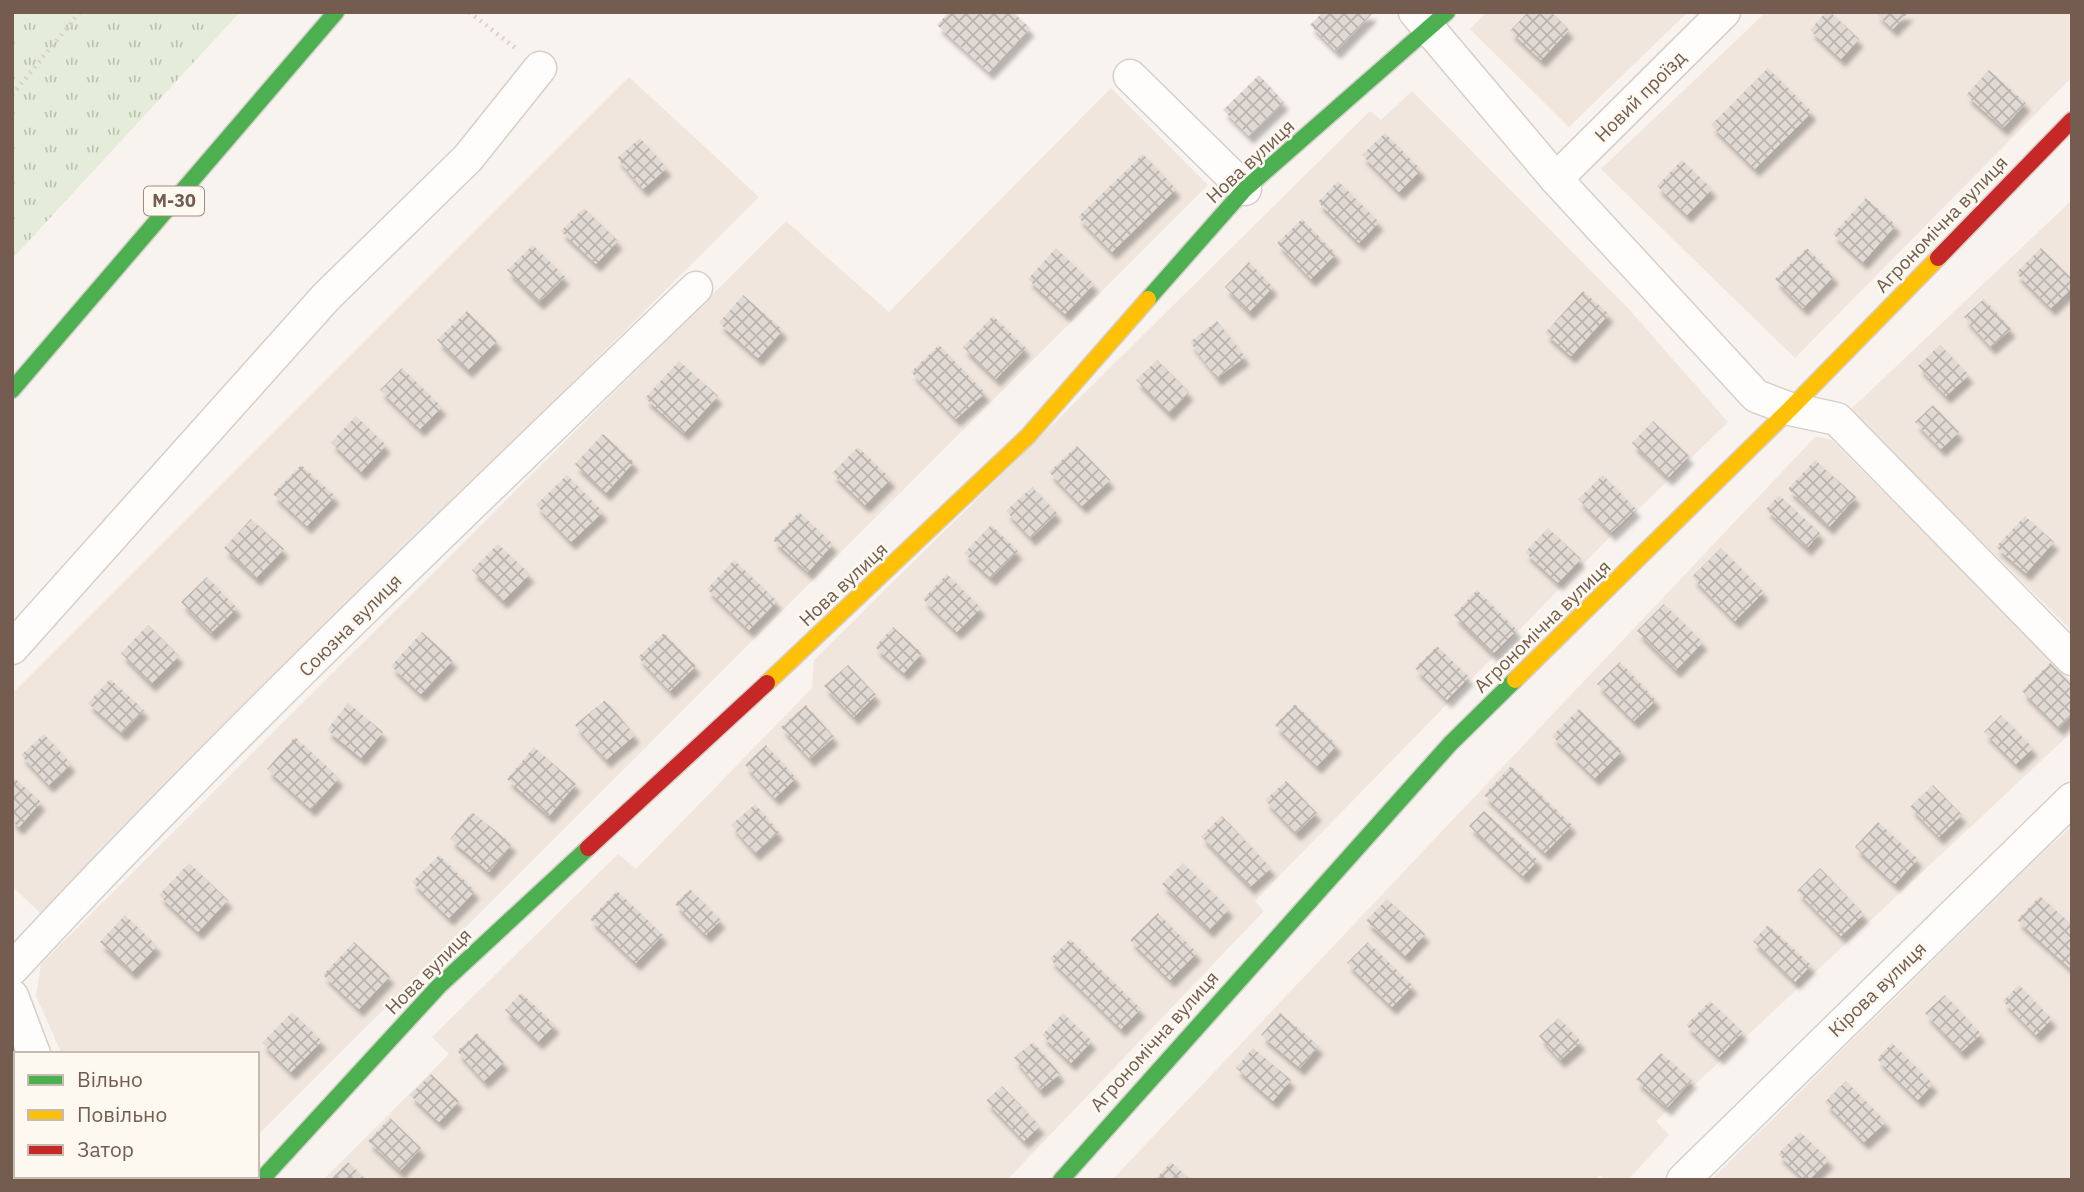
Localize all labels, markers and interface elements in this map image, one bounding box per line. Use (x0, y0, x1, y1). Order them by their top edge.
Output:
street label: Новий проїзд (1589, 45, 1691, 147)
street label: Нова вулиця (1201, 114, 1299, 208)
street label: Агрономічна вулиця (1869, 151, 2013, 297)
road number: М-30 (144, 186, 204, 216)
street label: Нова вулиця (794, 537, 892, 631)
street label: Агрономічна вулиця (1469, 554, 1615, 698)
street label: Союзна вулиця (294, 569, 406, 681)
street label: Нова вулиця (380, 923, 476, 1019)
street label: Кірова вулиця (1823, 936, 1931, 1042)
street label: Агрономічна вулиця (1085, 966, 1223, 1116)
legend (14, 1052, 259, 1178)
text: Вільно (77, 1065, 143, 1093)
text: Повільно (77, 1100, 167, 1128)
text: Затор (77, 1135, 134, 1163)

